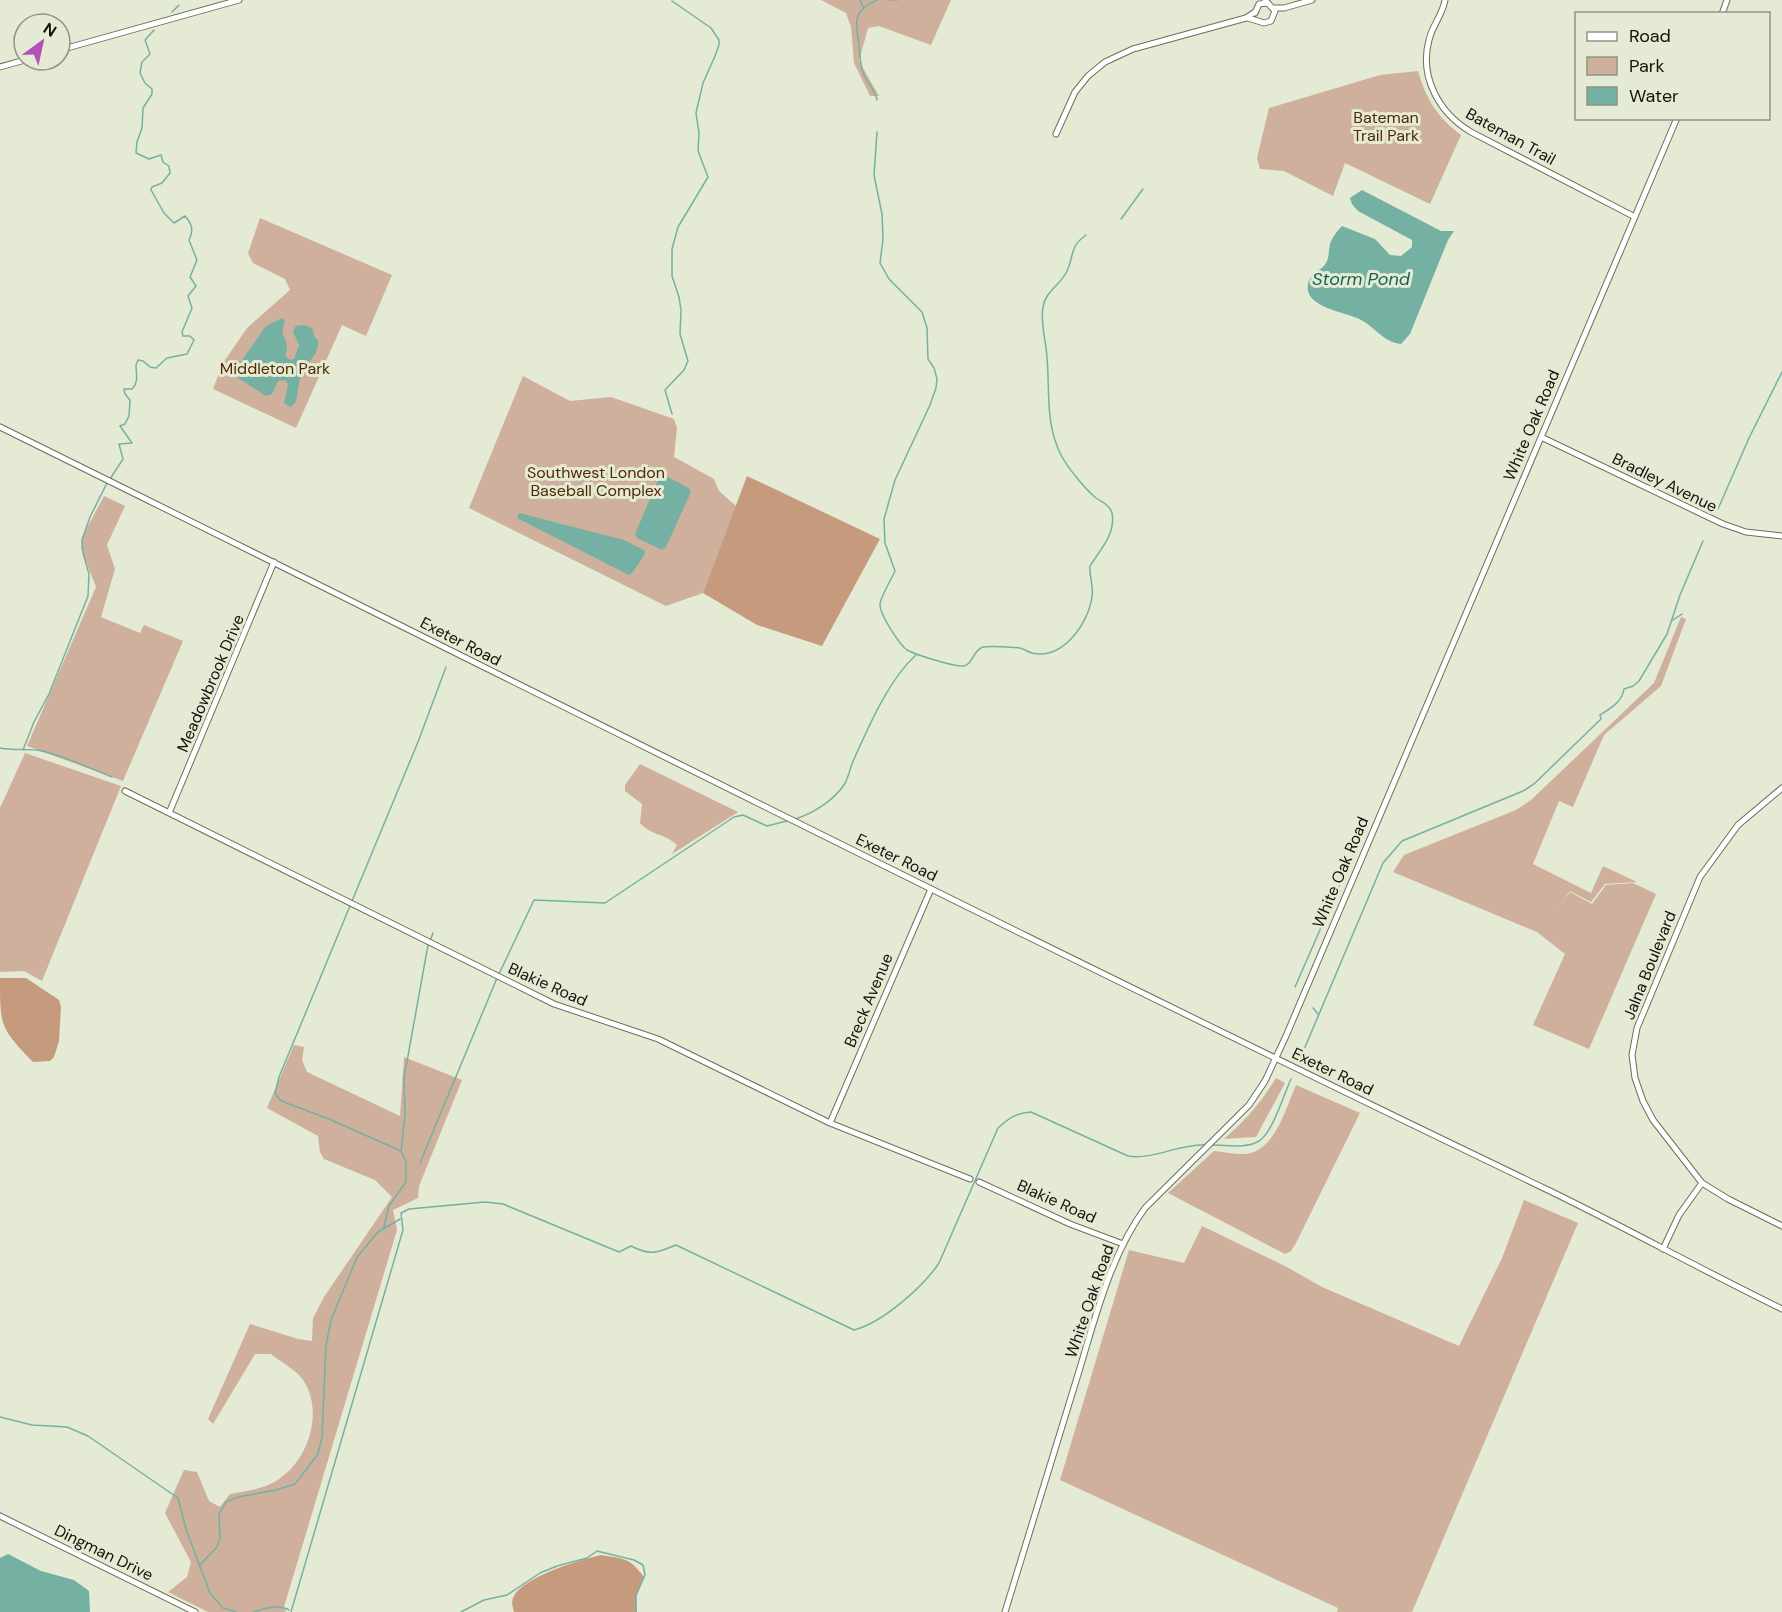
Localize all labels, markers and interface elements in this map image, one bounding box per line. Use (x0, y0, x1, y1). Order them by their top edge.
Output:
north arrow (12, 12, 72, 72)
legend (1575, 12, 1770, 120)
text: N (39, 18, 61, 42)
text: Road (1629, 24, 1671, 48)
text: Park (1629, 54, 1665, 78)
text: Water (1629, 84, 1679, 108)
street label: Bateman Trail (1462, 103, 1559, 170)
park label: Bateman Trail Park (1353, 107, 1419, 146)
water label: Storm Pond (1312, 267, 1411, 291)
park label: Middleton Park (220, 358, 330, 379)
street label: White Oak Road (1499, 367, 1564, 484)
street label: Bradley Avenue (1609, 448, 1721, 517)
park label: Southwest London Baseball Complex (527, 462, 665, 501)
street label: Meadowbrook Drive (172, 611, 249, 755)
street label: Exeter Road (417, 612, 505, 671)
street label: White Oak Road (1308, 814, 1373, 931)
street label: Exeter Road (853, 829, 941, 886)
street label: Jalna Boulevard (1618, 908, 1681, 1023)
street label: Breck Avenue (839, 950, 898, 1050)
street label: Blakie Road (505, 958, 591, 1011)
street label: Exeter Road (1289, 1043, 1377, 1100)
street label: Blakie Road (1014, 1175, 1100, 1228)
street label: White Oak Road (1060, 1242, 1119, 1361)
street label: Dingman Drive (51, 1520, 157, 1585)

